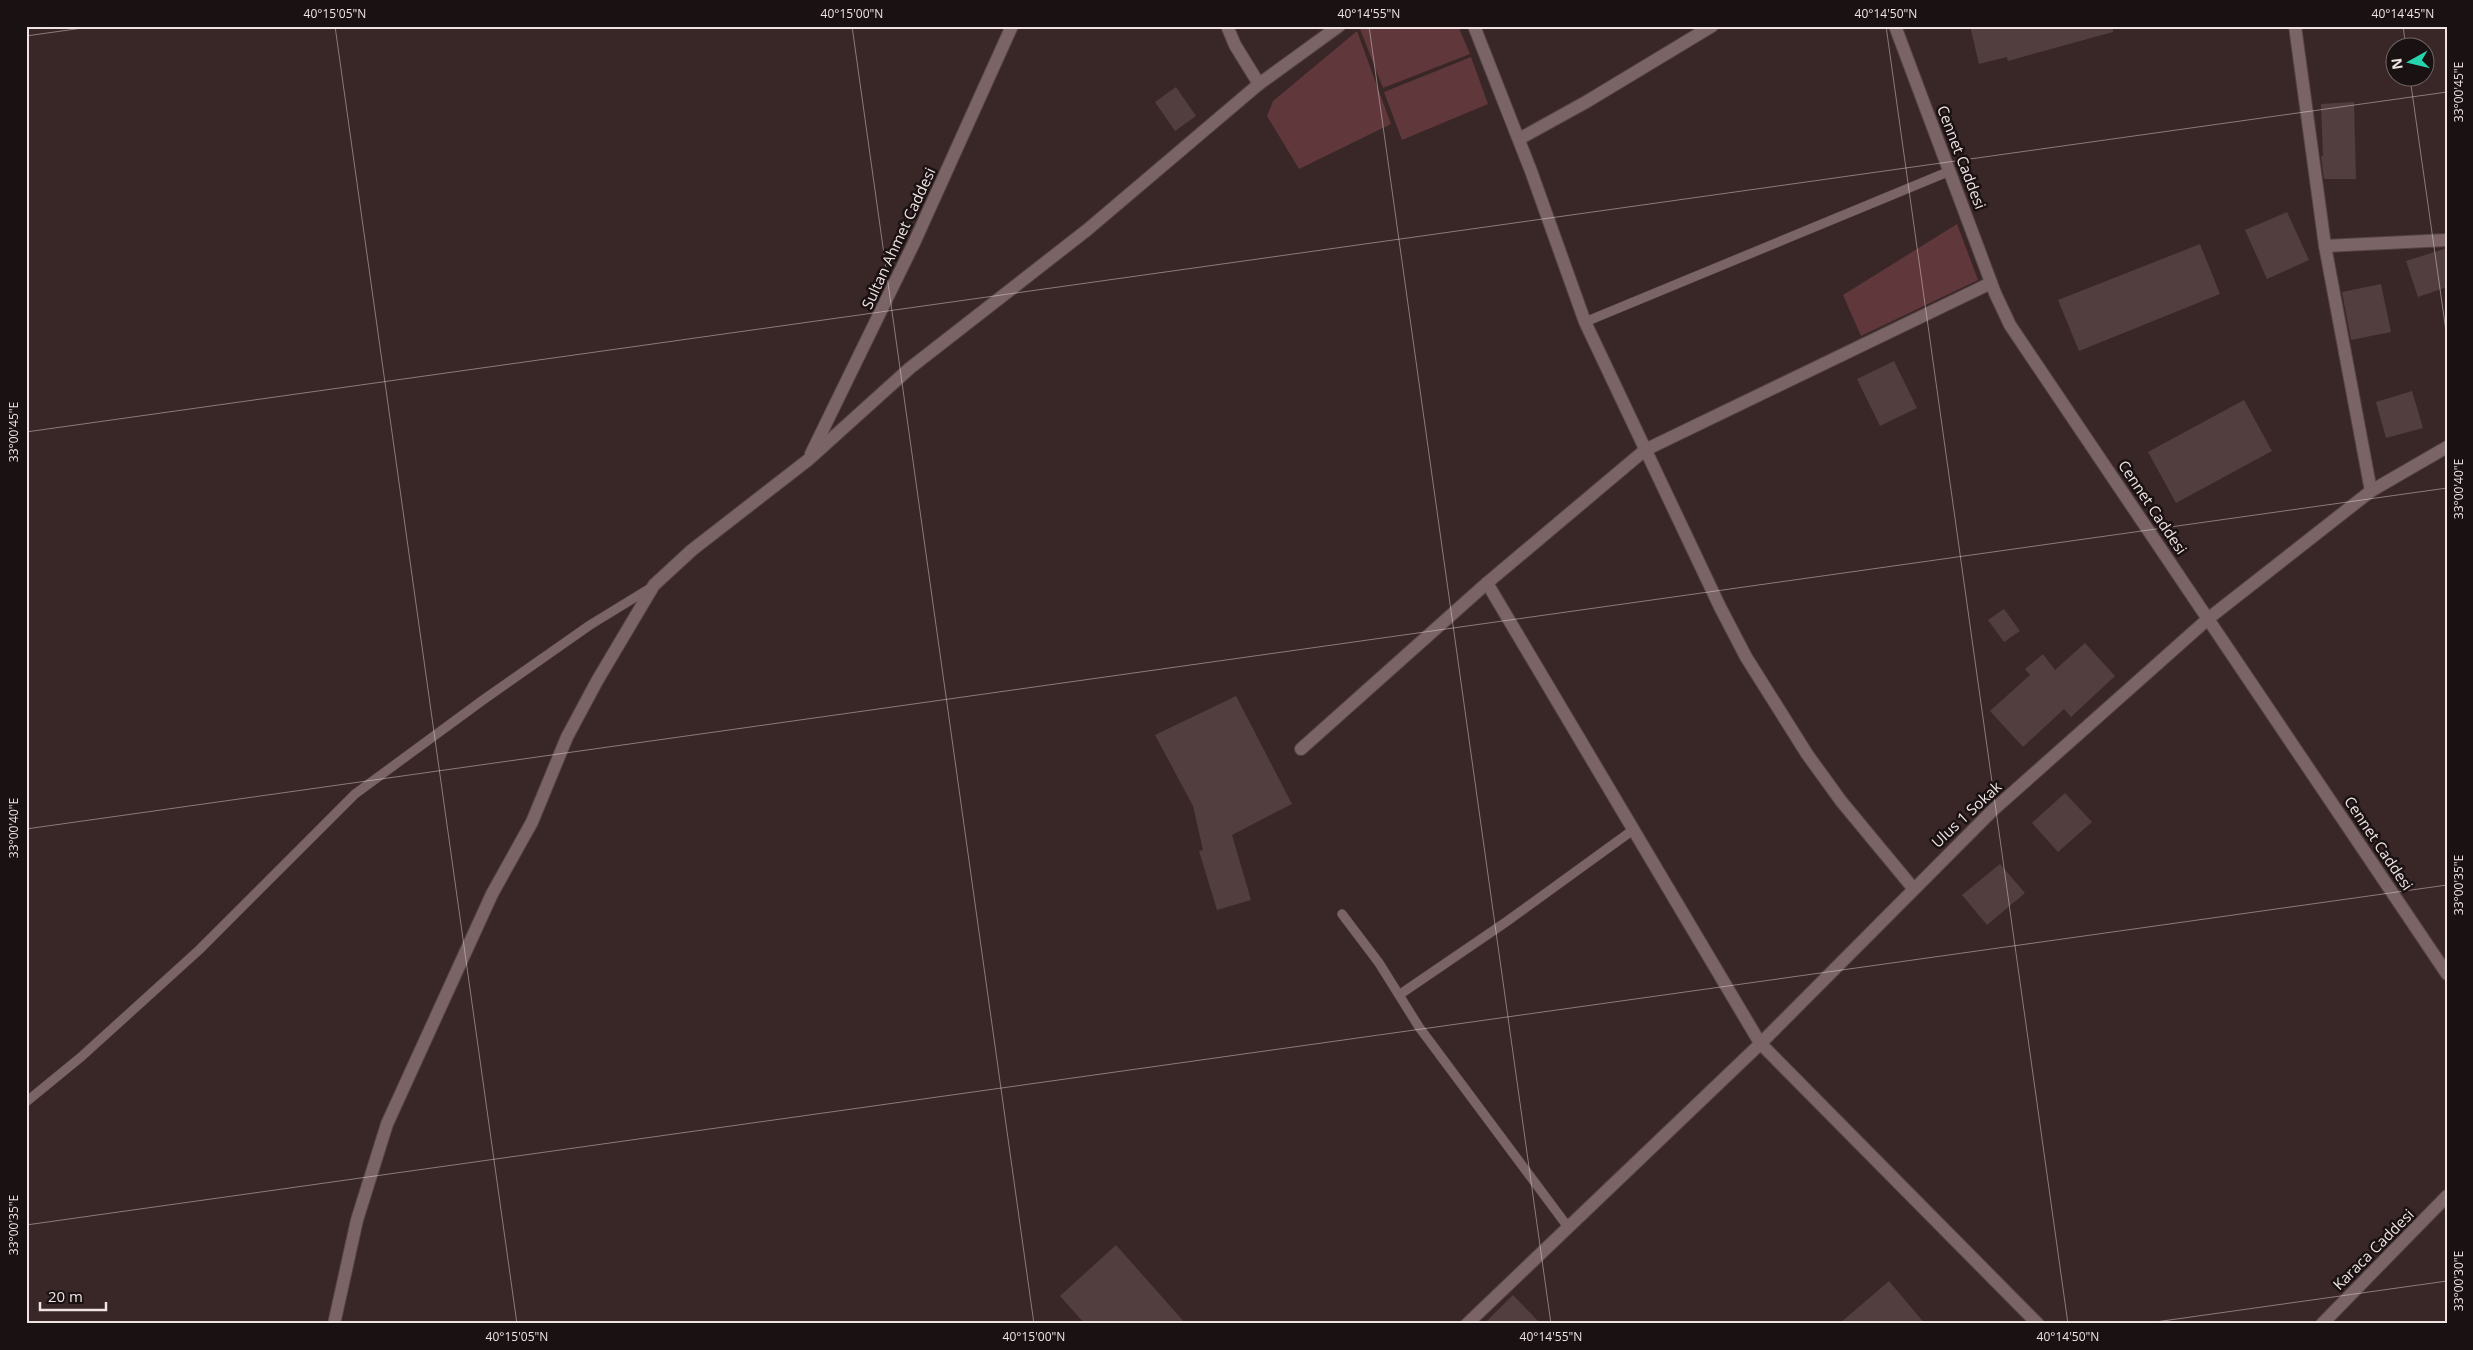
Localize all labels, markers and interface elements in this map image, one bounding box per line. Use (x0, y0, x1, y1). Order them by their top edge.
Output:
text: 40°15'05"N (304, 5, 366, 22)
text: 40°15'00"N (821, 5, 883, 22)
text: 40°14'55"N (1338, 5, 1400, 22)
text: 40°14'50"N (1855, 5, 1917, 22)
text: 40°14'45"N (2372, 5, 2434, 22)
north arrow (2386, 38, 2436, 88)
text: N (2386, 57, 2407, 71)
text: 33°00'45"E (2450, 62, 2467, 122)
street label: Cennet Caddesi (1933, 102, 1991, 212)
street label: Sultan Ahmet Caddesi (856, 164, 940, 312)
text: 33°00'45"E (5, 402, 22, 462)
street label: Cennet Caddesi (2114, 456, 2192, 558)
text: 33°00'40"E (2450, 459, 2467, 519)
street label: Ulus 1 Sokak (1927, 776, 2005, 852)
street label: Cennet Caddesi (2340, 792, 2418, 894)
text: 33°00'40"E (5, 798, 22, 858)
text: 33°00'35"E (2450, 855, 2467, 915)
text: 33°00'35"E (5, 1195, 22, 1255)
street label: Karaca Caddesi (2328, 1204, 2418, 1294)
text: 33°00'30"E (2450, 1251, 2467, 1311)
scale bar (40, 1280, 106, 1312)
text: 20 m (48, 1286, 83, 1306)
text: 40°15'05"N (486, 1328, 548, 1345)
text: 40°15'00"N (1003, 1328, 1065, 1345)
text: 40°14'55"N (1520, 1328, 1582, 1345)
text: 40°14'50"N (2037, 1328, 2099, 1345)

